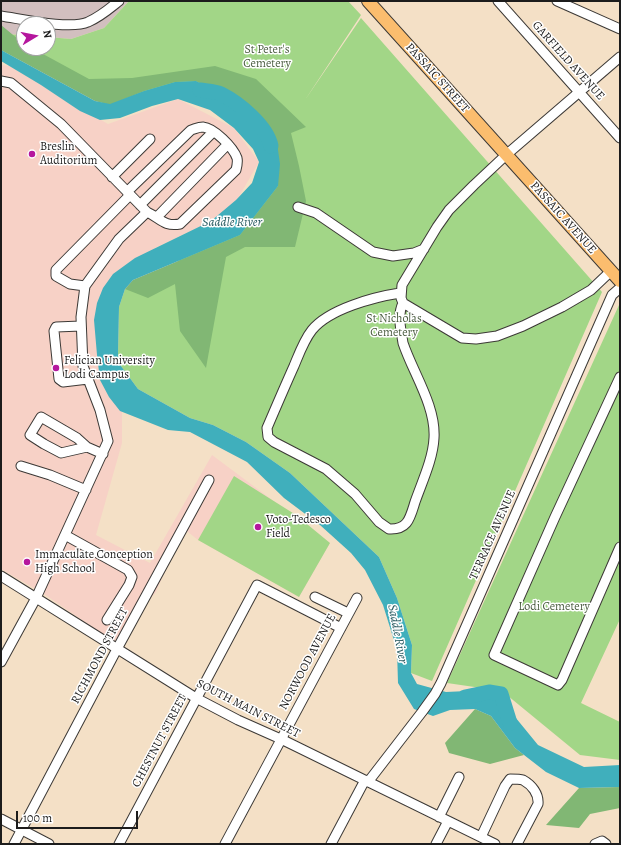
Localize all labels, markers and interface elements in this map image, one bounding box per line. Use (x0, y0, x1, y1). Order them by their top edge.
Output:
north arrow (16, 16, 56, 56)
street label: GARFIELD AVENUE (529, 19, 607, 103)
text: N (39, 29, 55, 39)
street label: PASSAIC STREET (402, 40, 472, 116)
park label: St Peter's Cemetery (243, 43, 291, 71)
place label: Breslin Auditorium (40, 140, 97, 168)
marker: Breslin Auditorium (27, 149, 37, 159)
street label: PASSAIC AVENUE (527, 179, 599, 257)
water label: Saddle River (202, 215, 262, 231)
park label: St Nicholas Cemetery (366, 312, 422, 340)
place label: Felician University Lodi Campus (64, 354, 155, 382)
marker: Felician University Lodi Campus (51, 363, 61, 373)
street label: TERRACE AVENUE (467, 488, 519, 582)
place label: Voto-Tedesco Field (266, 513, 331, 541)
marker: Voto-Tedesco Field (253, 522, 263, 532)
place label: Immaculate Conception High School (35, 548, 153, 576)
marker: Immaculate Conception High School (22, 557, 32, 567)
park label: Lodi Cemetery (518, 600, 590, 614)
water label: Saddle River (384, 603, 410, 665)
street label: RICHMOND STREET (69, 605, 131, 707)
street label: NORWOOD AVENUE (277, 611, 339, 713)
street label: SOUTH MAIN STREET (194, 677, 302, 741)
street label: CHESTNUT STREET (129, 692, 191, 790)
scale bar (18, 803, 140, 829)
text: 100 m (23, 810, 52, 826)

